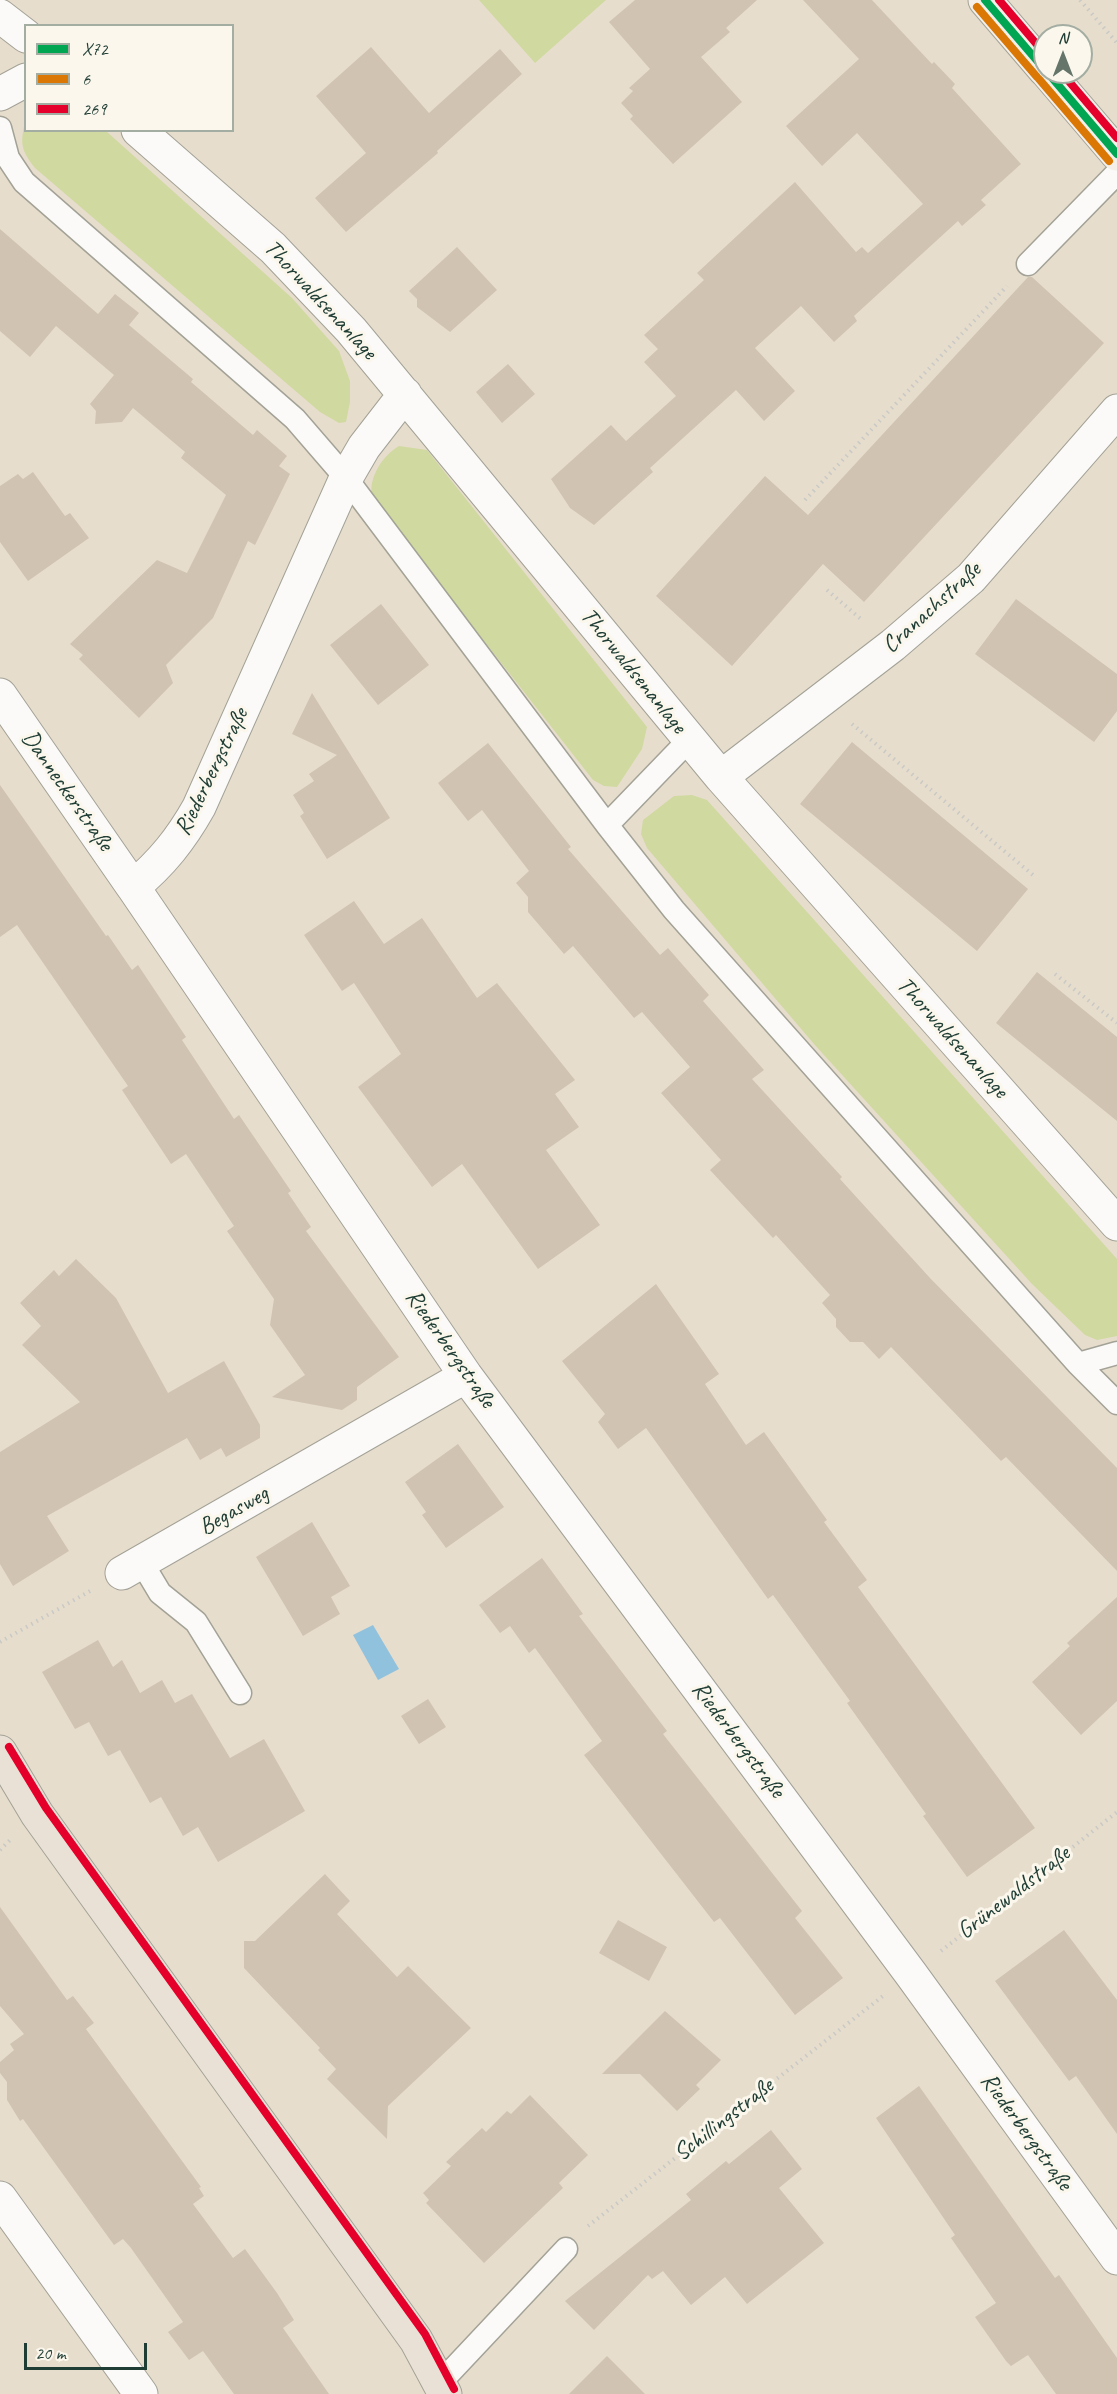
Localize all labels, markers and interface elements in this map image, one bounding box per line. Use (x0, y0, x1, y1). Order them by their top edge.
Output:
legend (24, 24, 234, 132)
north arrow (1033, 24, 1093, 84)
text: N (1058, 28, 1068, 48)
text: X72 (82, 38, 108, 60)
text: 6 (82, 68, 90, 90)
text: 269 (82, 98, 106, 120)
street label: Thorwaldsenanlage (257, 234, 383, 366)
street label: Cranachstraße (877, 556, 987, 660)
street label: Thorwaldsenanlage (574, 602, 692, 740)
street label: Riederbergstraße (169, 704, 255, 840)
street label: Danneckerstraße (15, 725, 119, 857)
street label: Thorwaldsenanlage (890, 971, 1014, 1105)
street label: Riederbergstraße (399, 1284, 501, 1414)
street label: Begasweg (194, 1480, 274, 1542)
street label: Riederbergstraße (685, 1676, 791, 1804)
street label: Grünewaldstraße (952, 1840, 1076, 1946)
street label: Riederbergstraße (974, 2068, 1078, 2196)
street label: Schillingstraße (668, 2072, 780, 2168)
scale bar (27, 2331, 150, 2369)
text: 20 m (35, 2342, 66, 2364)

